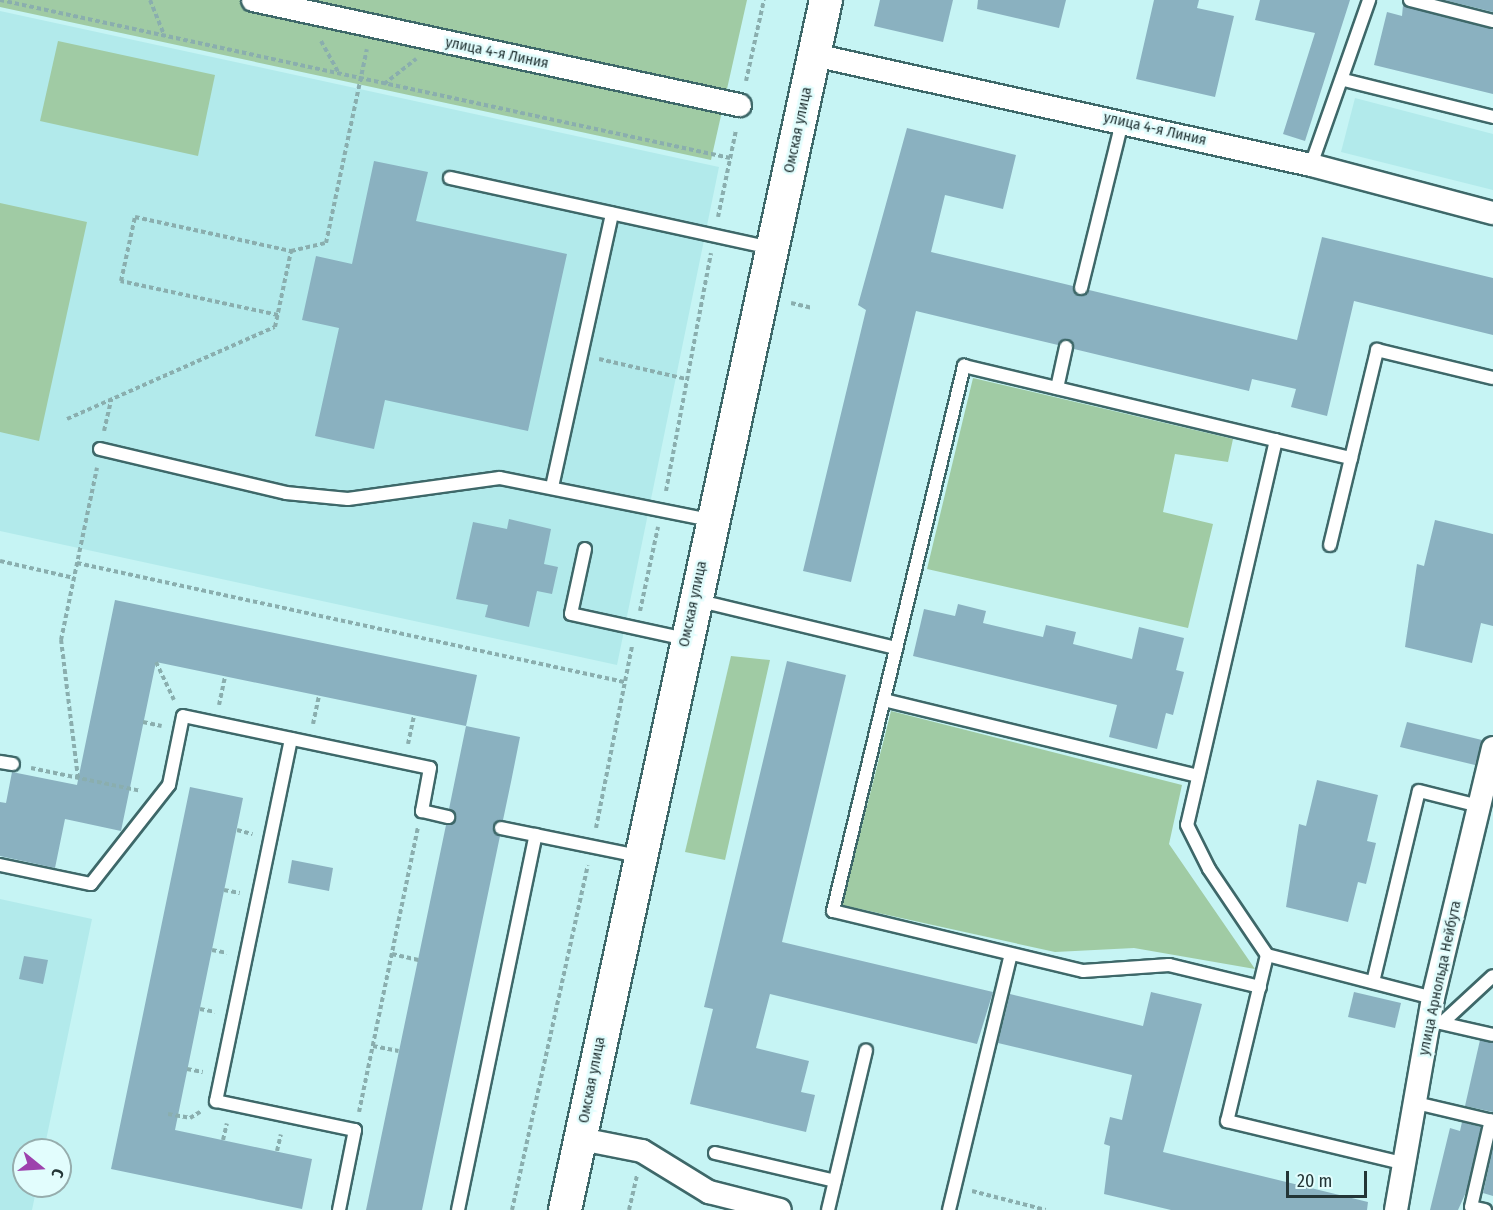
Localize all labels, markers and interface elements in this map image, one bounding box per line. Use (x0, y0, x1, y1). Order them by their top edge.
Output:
street label: улица 4-я Линия (444, 33, 550, 73)
street label: Омская улица (780, 85, 816, 175)
street label: улица 4-я Линия (1102, 108, 1208, 150)
street label: Омская улица (675, 559, 711, 649)
street label: улица Арнольда Нейбута (1415, 899, 1465, 1057)
street label: Омская улица (575, 1035, 609, 1125)
north arrow (12, 1138, 72, 1198)
scale bar (1289, 1159, 1370, 1197)
text: С (47, 1166, 68, 1180)
text: 20 m (1297, 1170, 1332, 1192)

